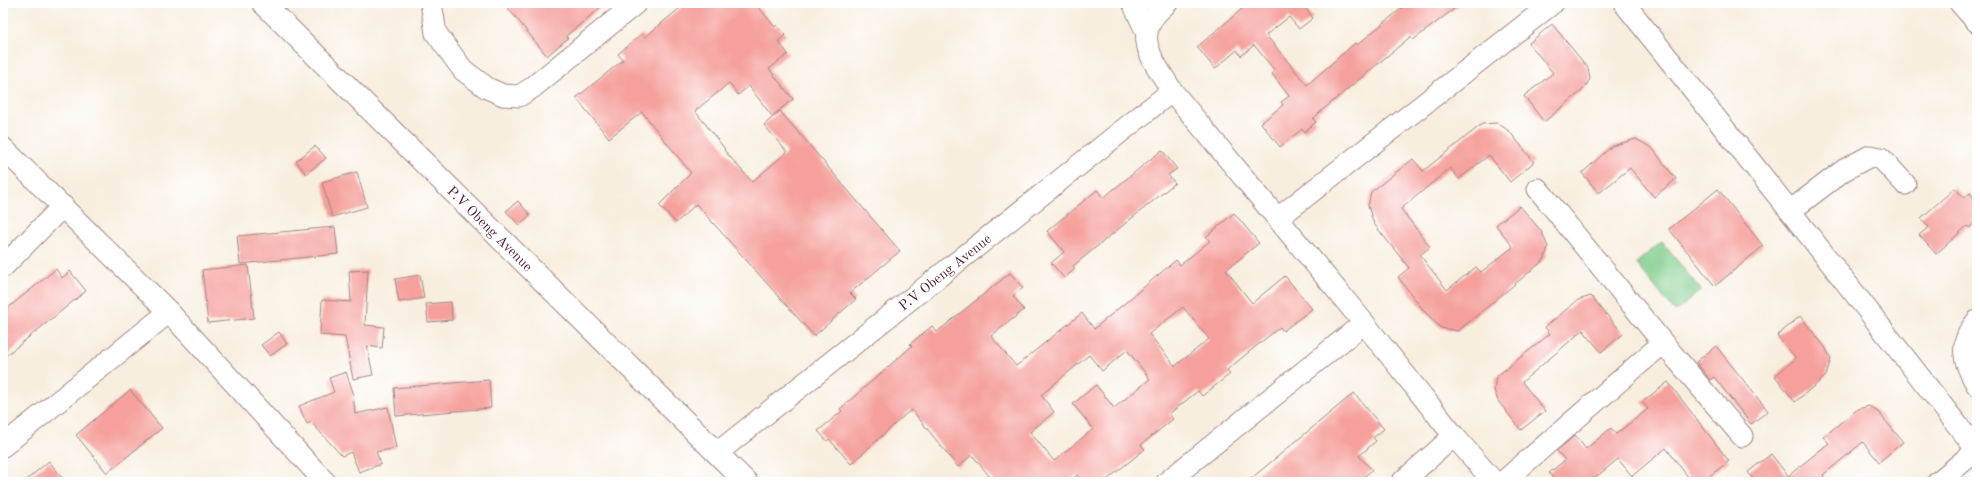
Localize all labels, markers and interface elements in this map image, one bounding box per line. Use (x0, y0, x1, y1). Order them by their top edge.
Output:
street label: P.V Obeng Avenue (444, 184, 535, 274)
street label: P.V Obeng Avenue (896, 232, 994, 314)

